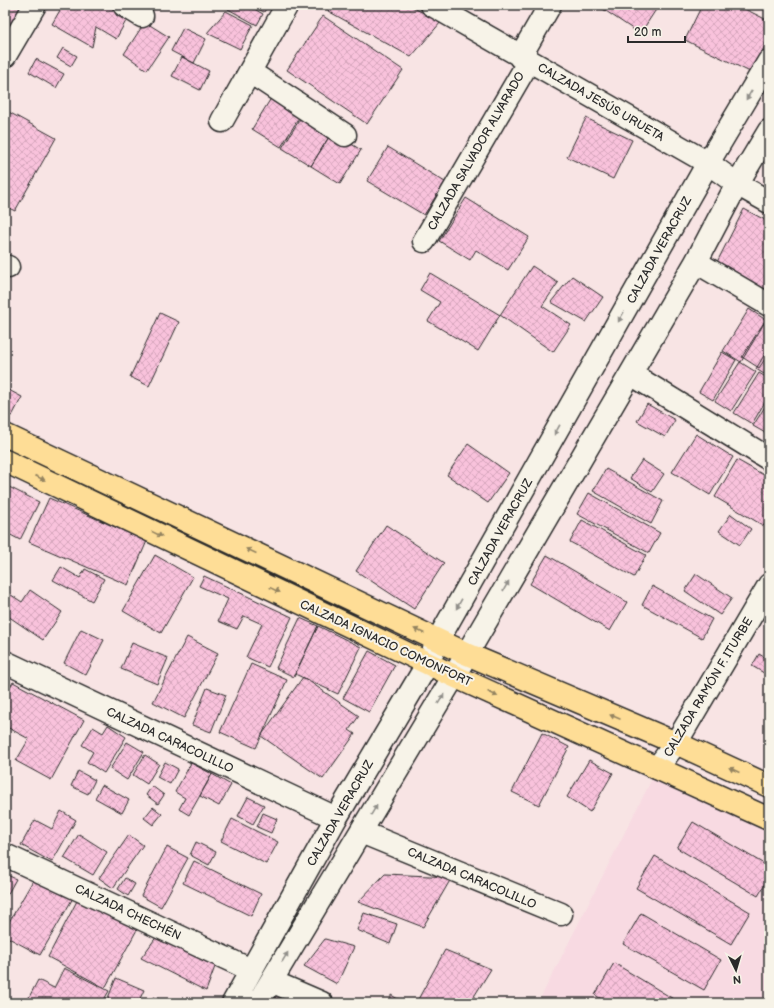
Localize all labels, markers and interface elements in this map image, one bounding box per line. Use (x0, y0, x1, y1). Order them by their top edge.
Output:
scale bar (628, 18, 685, 44)
text: 20 m (634, 25, 661, 40)
street label: CALZADA JESÚS URUETA (535, 58, 668, 145)
street label: CALZADA SALVADOR ALVARADO (425, 69, 528, 233)
one-way arrow (745, 89, 752, 101)
street label: CALZADA VERACRUZ (624, 194, 695, 306)
one-way arrow (618, 311, 624, 323)
one-way arrow (554, 424, 561, 436)
one-way arrow (35, 475, 46, 481)
street label: CALZADA VERACRUZ (465, 476, 536, 588)
one-way arrow (152, 531, 163, 537)
one-way arrow (245, 548, 257, 554)
one-way arrow (503, 580, 510, 592)
one-way arrow (269, 587, 280, 593)
street label: CALZADA IGNACIO COMONFORT (297, 597, 475, 690)
one-way arrow (455, 598, 462, 610)
street label: CALZADA RAMÓN F. ITURBE (659, 614, 756, 760)
one-way arrow (413, 628, 425, 634)
one-way arrow (488, 691, 499, 697)
one-way arrow (437, 693, 444, 705)
street label: CALZADA CARACOLILLO (104, 704, 236, 777)
one-way arrow (609, 714, 620, 720)
street label: CALZADA VERACRUZ (304, 757, 377, 869)
one-way arrow (728, 767, 739, 773)
one-way arrow (370, 804, 377, 816)
street label: CALZADA CARACOLILLO (405, 844, 539, 912)
street label: CALZADA CHECHÉN (72, 880, 184, 944)
north arrow (716, 950, 756, 990)
one-way arrow (282, 951, 289, 963)
text: N (732, 973, 742, 986)

